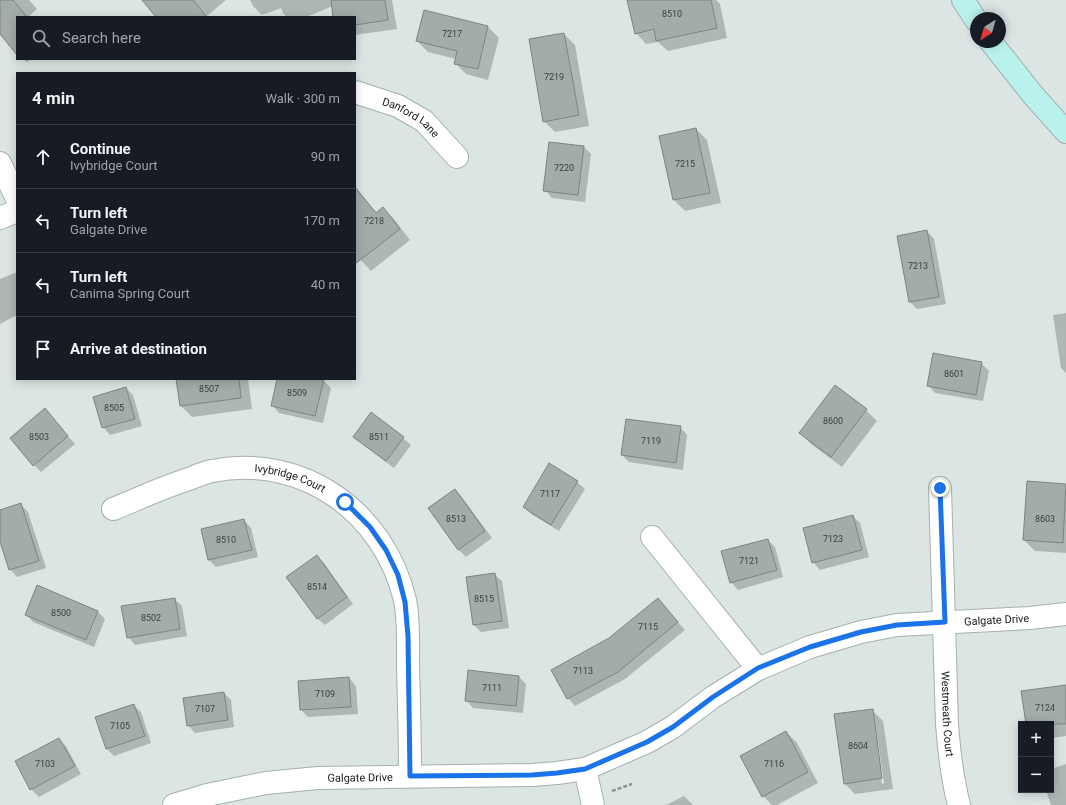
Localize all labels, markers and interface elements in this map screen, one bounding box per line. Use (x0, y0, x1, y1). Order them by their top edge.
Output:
house number: 8510 (662, 9, 682, 19)
north arrow (970, 12, 1006, 48)
search box (16, 16, 356, 60)
icon: search (30, 27, 52, 49)
text: Search here (62, 29, 141, 47)
house number: 7217 (442, 29, 462, 39)
house number: 7219 (544, 72, 564, 82)
text: 4 min (32, 88, 75, 108)
text: Walk · 300 m (265, 91, 340, 106)
street label: Danford Lane (380, 95, 442, 140)
text: Continue (70, 140, 131, 158)
icon: ahead (32, 146, 54, 168)
text: 90 m (311, 149, 340, 164)
text: Ivybridge Court (70, 158, 158, 173)
house number: 7215 (675, 159, 695, 169)
house number: 7220 (554, 163, 574, 173)
text: Turn left (70, 204, 127, 222)
icon: left (32, 210, 54, 232)
text: 170 m (303, 213, 340, 228)
house number: 7218 (364, 216, 384, 226)
text: Galgate Drive (70, 222, 147, 237)
house number: 7213 (908, 261, 928, 271)
text: Turn left (70, 268, 127, 286)
icon: left (32, 274, 54, 296)
text: 40 m (311, 277, 340, 292)
text: Canima Spring Court (70, 286, 190, 301)
icon: arrive (32, 338, 54, 360)
text: Arrive at destination (70, 340, 207, 358)
house number: 8601 (944, 369, 964, 379)
house number: 8507 (199, 384, 219, 394)
house number: 8509 (287, 388, 307, 398)
house number: 8505 (104, 403, 124, 413)
house number: 8600 (823, 416, 843, 426)
house number: 8503 (29, 432, 49, 442)
house number: 8511 (369, 432, 389, 442)
house number: 7119 (641, 436, 661, 446)
street label: Ivybridge Court (254, 462, 328, 496)
route end (931, 479, 949, 497)
house number: 7117 (540, 489, 560, 499)
route start (336, 493, 354, 511)
house number: 8513 (446, 514, 466, 524)
house number: 8603 (1035, 514, 1055, 524)
house number: 7123 (823, 534, 843, 544)
house number: 8510 (216, 535, 236, 545)
house number: 7121 (739, 556, 759, 566)
house number: 8514 (307, 582, 327, 592)
house number: 8515 (474, 594, 494, 604)
house number: 8500 (51, 608, 71, 618)
street label: Galgate Drive (964, 612, 1030, 628)
house number: 8502 (141, 613, 161, 623)
house number: 7115 (638, 622, 658, 632)
house number: 7113 (573, 666, 593, 676)
street label: Westmeath Court (938, 671, 956, 758)
house number: 7111 (482, 683, 502, 693)
house number: 7109 (315, 689, 335, 699)
house number: 7124 (1035, 703, 1055, 713)
house number: 7107 (195, 704, 215, 714)
house number: 7105 (110, 721, 130, 731)
map controls (1018, 721, 1054, 793)
button: + (1018, 721, 1054, 757)
house number: 8604 (848, 741, 868, 751)
button: − (1018, 757, 1054, 793)
house number: 7103 (35, 759, 55, 769)
house number: 7116 (764, 759, 784, 769)
street label: Galgate Drive (327, 771, 393, 785)

